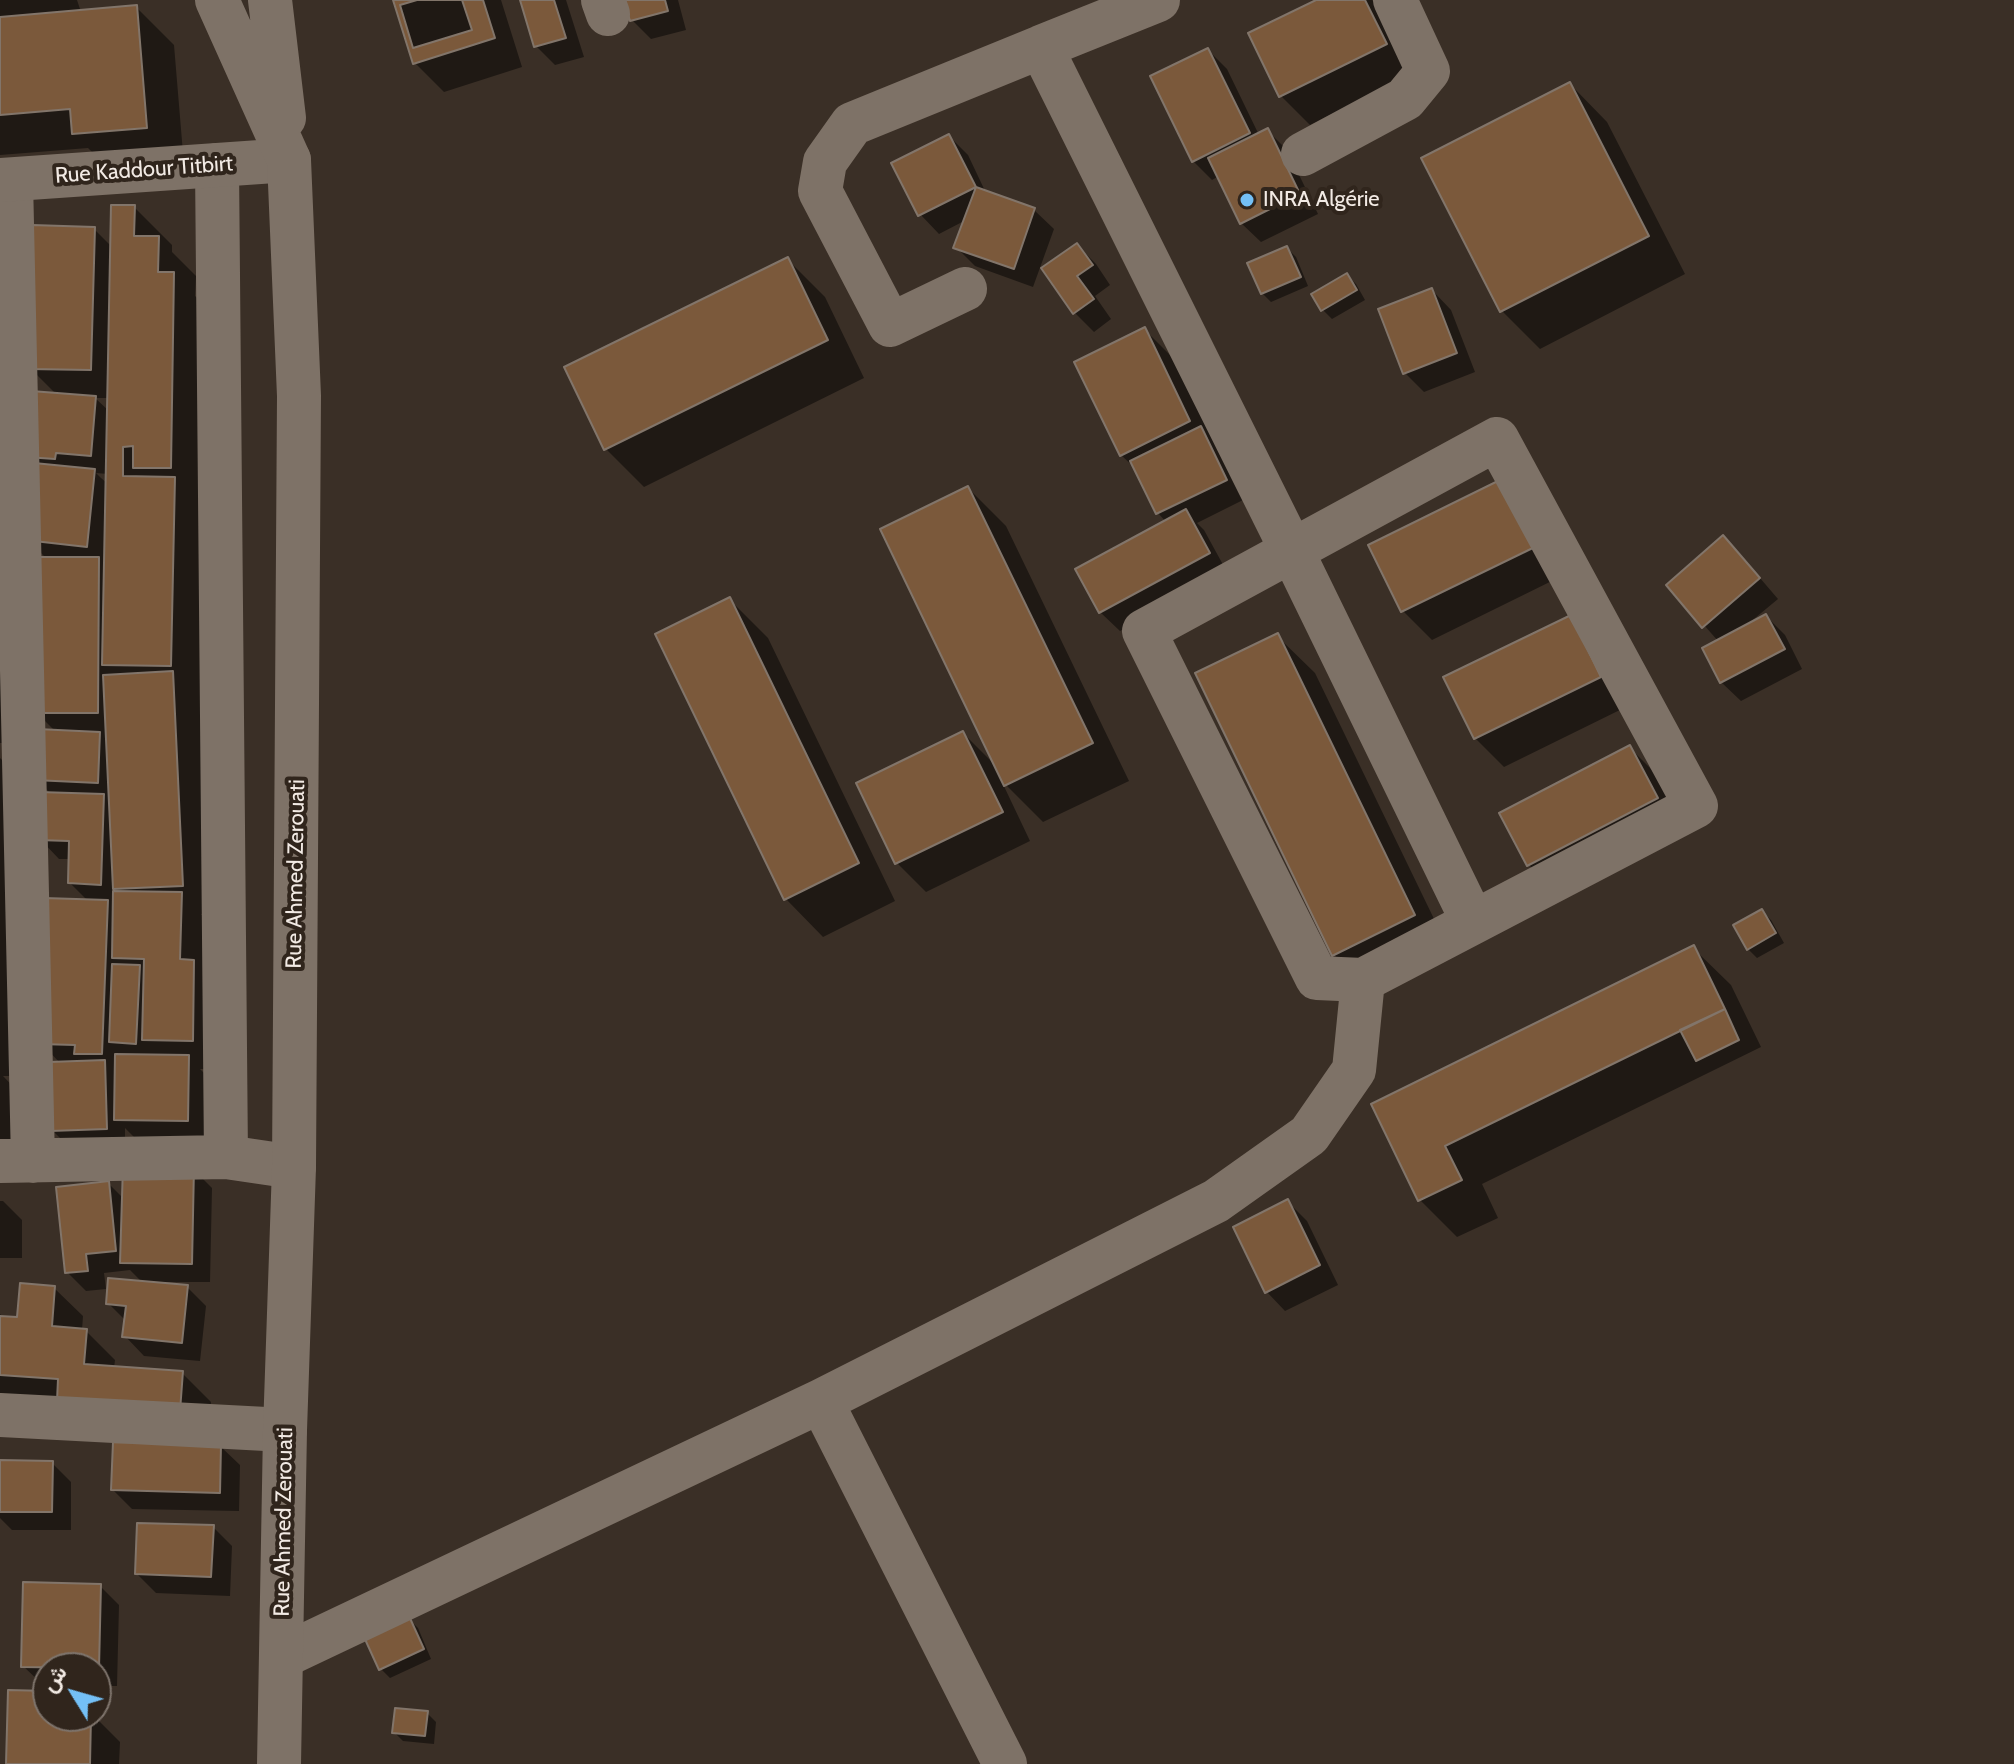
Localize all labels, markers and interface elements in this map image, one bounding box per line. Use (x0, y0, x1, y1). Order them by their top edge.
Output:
street label: Rue Kaddour Titbirt (54, 151, 234, 189)
place label: INRA Algérie (1263, 187, 1380, 213)
marker: INRA Algérie (1238, 191, 1256, 209)
street label: Rue Ahmed Zerouati (281, 779, 311, 969)
street label: Rue Ahmed Zerouati (269, 1427, 299, 1617)
north arrow (32, 1652, 112, 1732)
text: ش (35, 1660, 73, 1697)

